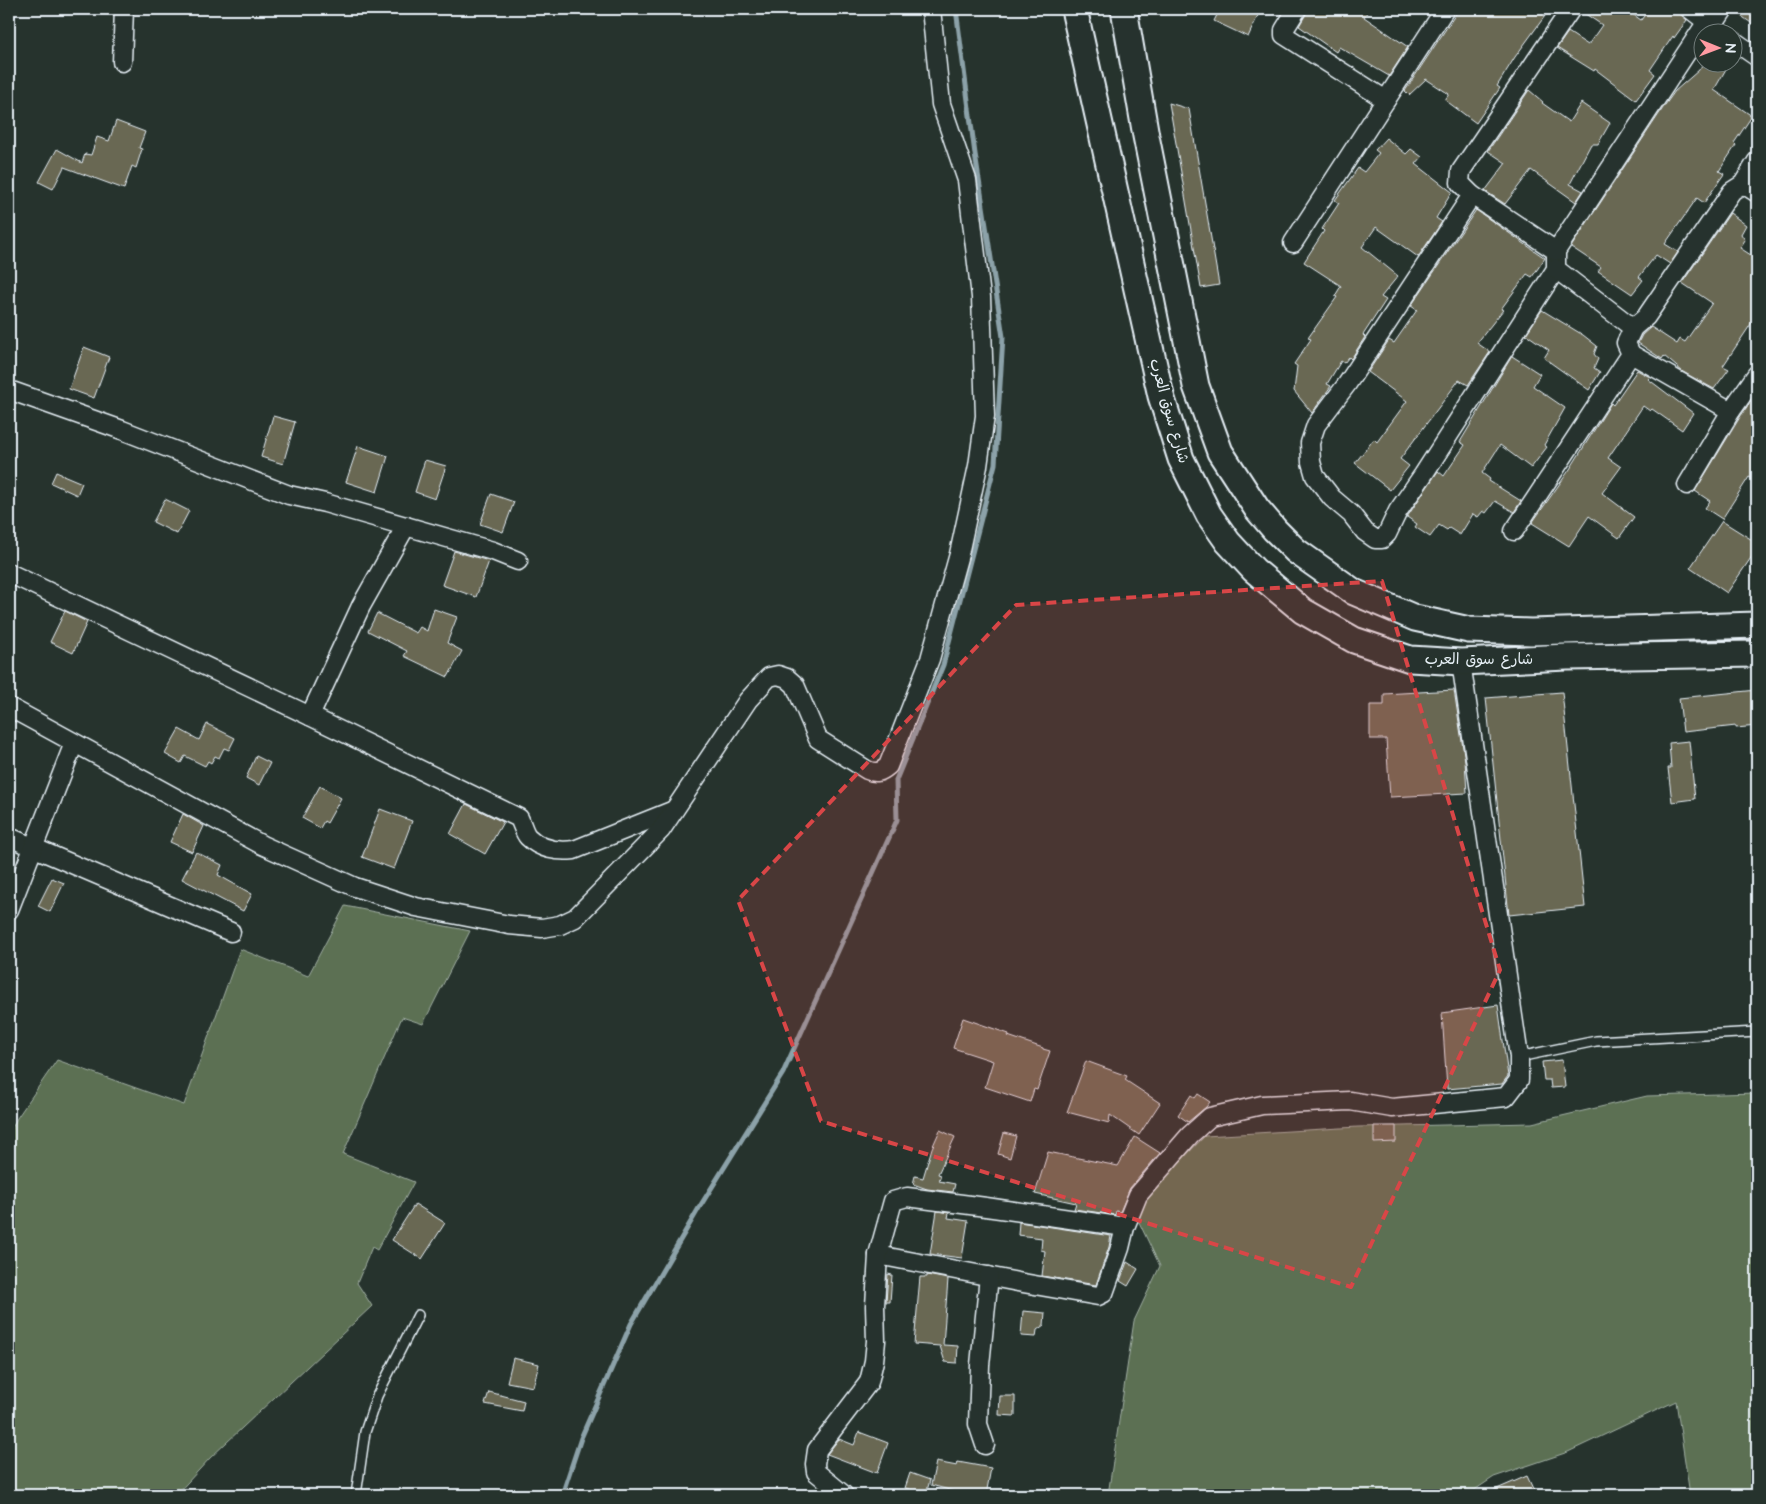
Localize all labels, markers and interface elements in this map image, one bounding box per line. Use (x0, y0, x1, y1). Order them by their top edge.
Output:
north arrow (1694, 22, 1744, 72)
text: N (1720, 44, 1740, 53)
street label: شارع سوق العرب (1144, 356, 1194, 466)
street label: شارع سوق العرب (1425, 649, 1533, 670)

